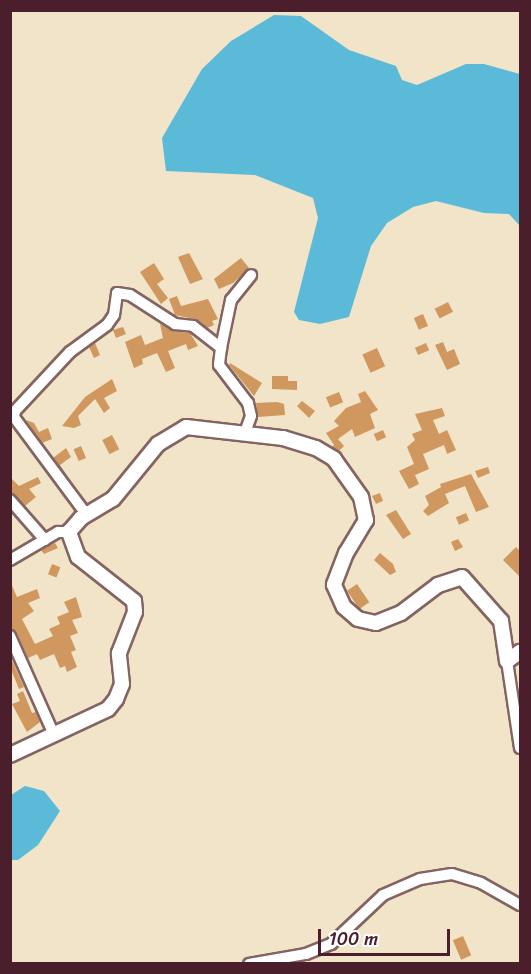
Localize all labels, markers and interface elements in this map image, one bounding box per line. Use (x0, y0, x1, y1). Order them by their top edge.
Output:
scale bar (321, 917, 453, 955)
text: 100 m (329, 923, 378, 955)

